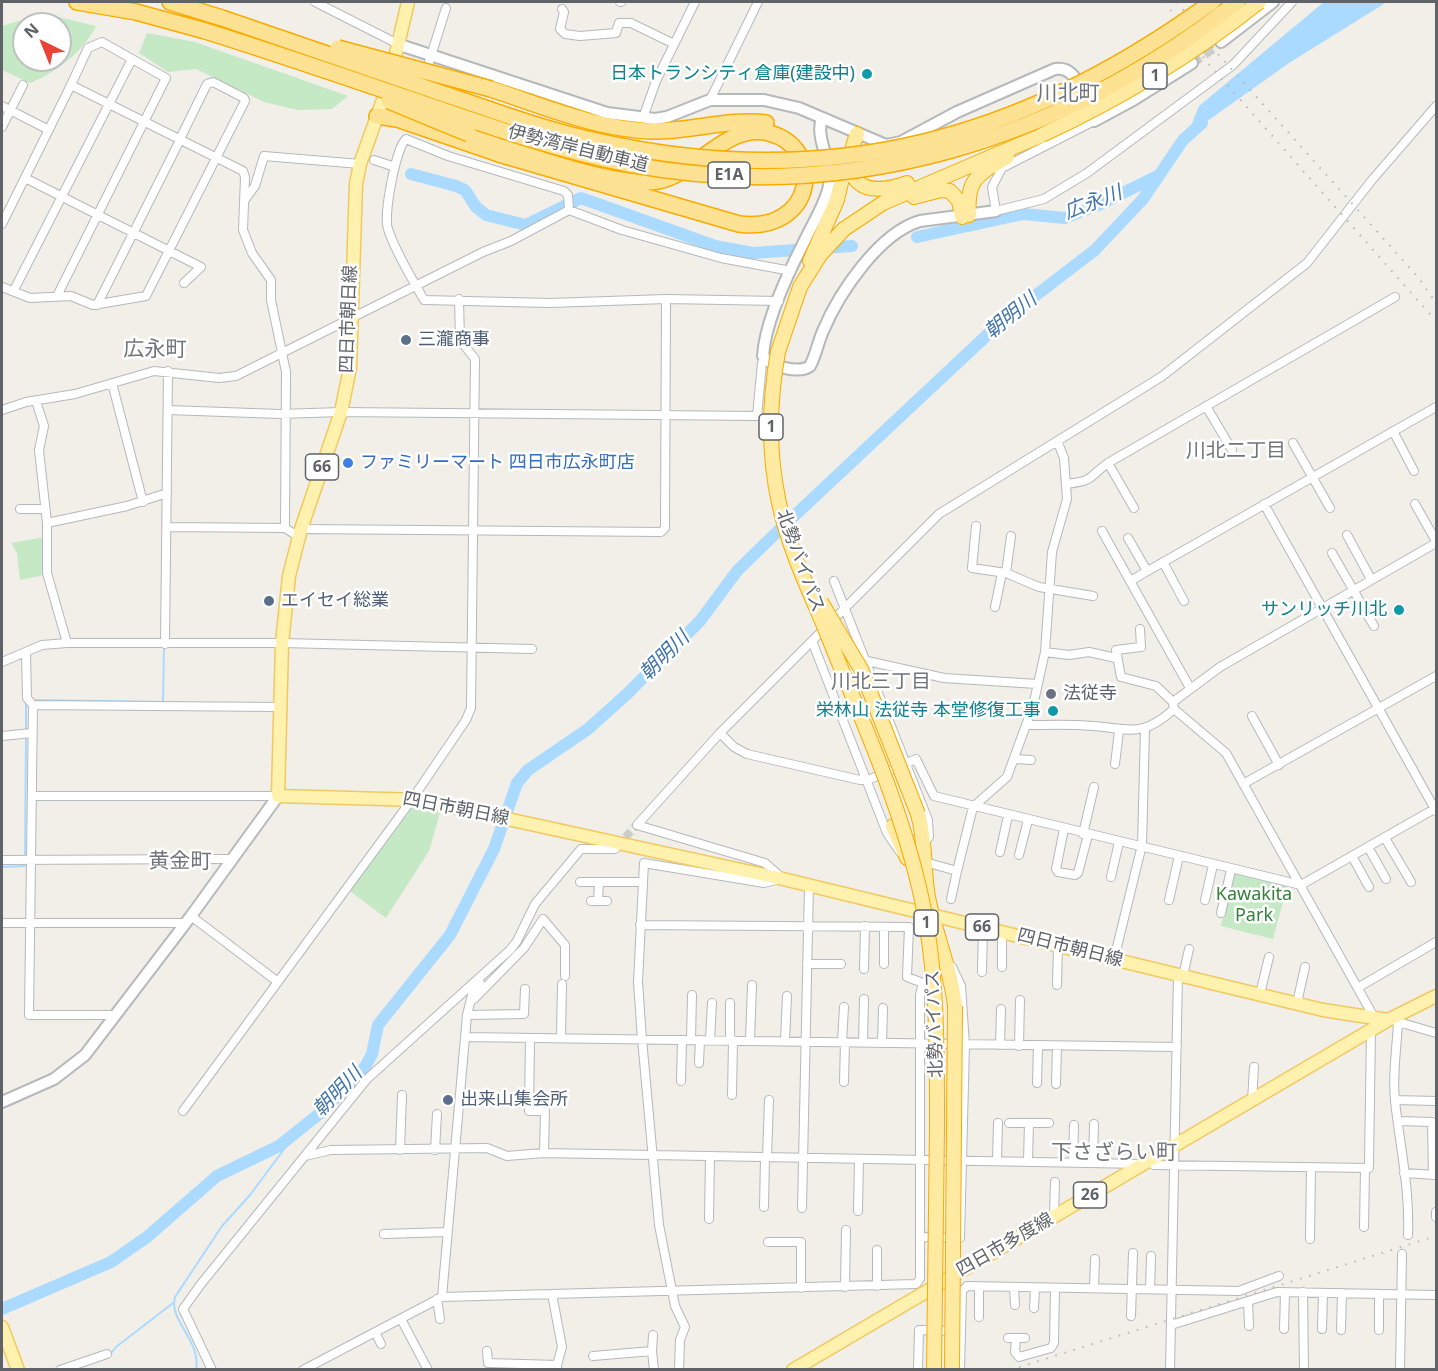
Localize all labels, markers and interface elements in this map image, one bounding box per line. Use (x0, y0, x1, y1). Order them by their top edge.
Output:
north arrow (12, 12, 72, 72)
text: N (19, 18, 43, 43)
place label: 日本トランシティ倉庫(建設中) (610, 63, 855, 85)
road number: 1 (1143, 63, 1167, 89)
marker: 日本トランシティ倉庫(建設中) (860, 67, 874, 81)
district label: 川北町 (1037, 81, 1099, 107)
street label: 伊勢湾岸自動車道 (506, 121, 650, 177)
road number: E1A (708, 162, 750, 188)
water label: 広永川 (1061, 181, 1125, 225)
street label: 四日市朝日線 (336, 265, 362, 373)
water label: 朝明川 (980, 288, 1042, 344)
place label: 三瀧商事 (418, 329, 490, 351)
marker: 三瀧商事 (399, 333, 413, 347)
district label: 広永町 (124, 337, 186, 363)
road number: 1 (759, 414, 783, 440)
district label: 川北二丁目 (1186, 439, 1286, 463)
place label: ファミリーマート 四日市広永町店 (360, 452, 635, 474)
road number: 66 (306, 454, 338, 480)
marker: ファミリーマート 四日市広永町店 (341, 456, 355, 470)
street label: 北勢バイパス (771, 507, 829, 615)
place label: エイセイ総業 (281, 590, 389, 612)
marker: エイセイ総業 (262, 594, 276, 608)
place label: サンリッチ川北 (1261, 599, 1387, 621)
marker: サンリッチ川北 (1392, 603, 1406, 617)
water label: 朝明川 (635, 626, 695, 686)
district label: 川北三丁目 (831, 670, 931, 694)
place label: 法従寺 (1063, 683, 1117, 705)
marker: 法従寺 (1044, 687, 1058, 701)
place label: 栄林山 法従寺 本堂修復工事 (816, 700, 1041, 722)
marker: 栄林山 法従寺 本堂修復工事 (1046, 704, 1060, 718)
street label: 四日市朝日線 (401, 788, 511, 830)
district label: 黄金町 (149, 849, 211, 875)
park label: Kawakita Park (1216, 884, 1292, 926)
road number: 1 (914, 910, 938, 936)
road number: 66 (966, 914, 998, 940)
street label: 四日市朝日線 (1015, 924, 1125, 972)
street label: 北勢バイパス (922, 970, 948, 1078)
water label: 朝明川 (309, 1062, 367, 1122)
place label: 出来山集会所 (460, 1089, 568, 1111)
marker: 出来山集会所 (441, 1093, 455, 1107)
district label: 下さざらい町 (1051, 1140, 1177, 1166)
road number: 26 (1074, 1182, 1106, 1208)
street label: 四日市多度線 (953, 1209, 1057, 1281)

